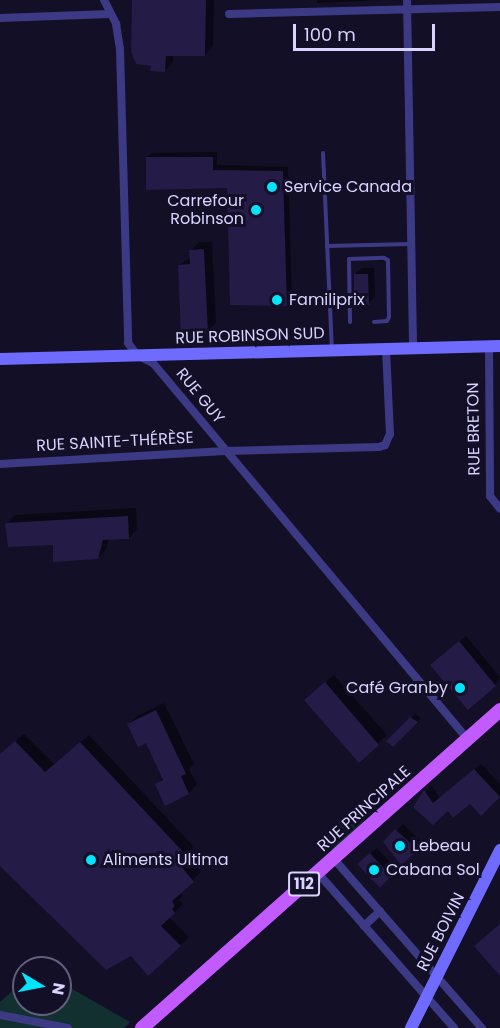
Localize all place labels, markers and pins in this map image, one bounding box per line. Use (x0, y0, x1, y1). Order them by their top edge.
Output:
place label: Service Canada (284, 177, 412, 197)
marker: Service Canada (265, 180, 279, 194)
place label: Carrefour Robinson (167, 191, 244, 229)
marker: Carrefour Robinson (249, 203, 263, 217)
place label: Familiprix (289, 290, 365, 310)
marker: Familiprix (270, 293, 284, 307)
place label: Café Granby (346, 678, 448, 698)
marker: Café Granby (453, 681, 467, 695)
place label: Lebeau (412, 836, 471, 856)
marker: Lebeau (393, 839, 407, 853)
place label: Aliments Ultima (103, 850, 229, 870)
marker: Aliments Ultima (84, 853, 98, 867)
place label: Cabana Sol (386, 860, 480, 880)
marker: Cabana Sol (367, 863, 381, 877)

